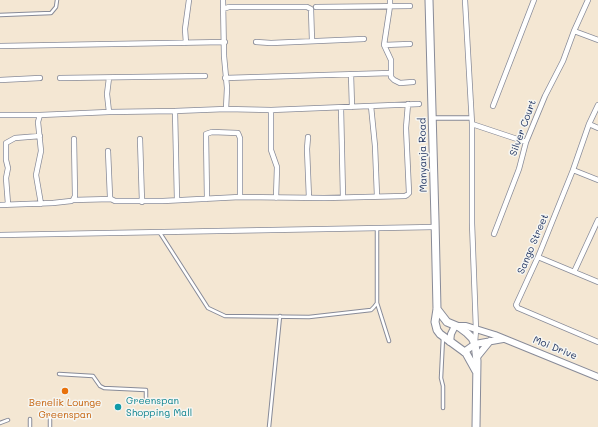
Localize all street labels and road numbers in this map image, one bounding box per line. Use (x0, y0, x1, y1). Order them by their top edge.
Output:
street label: Silver Court (507, 98, 539, 158)
street label: Manyanja Road (416, 118, 430, 192)
street label: Sango Street (515, 212, 551, 276)
street label: Moi Drive (531, 334, 579, 362)

